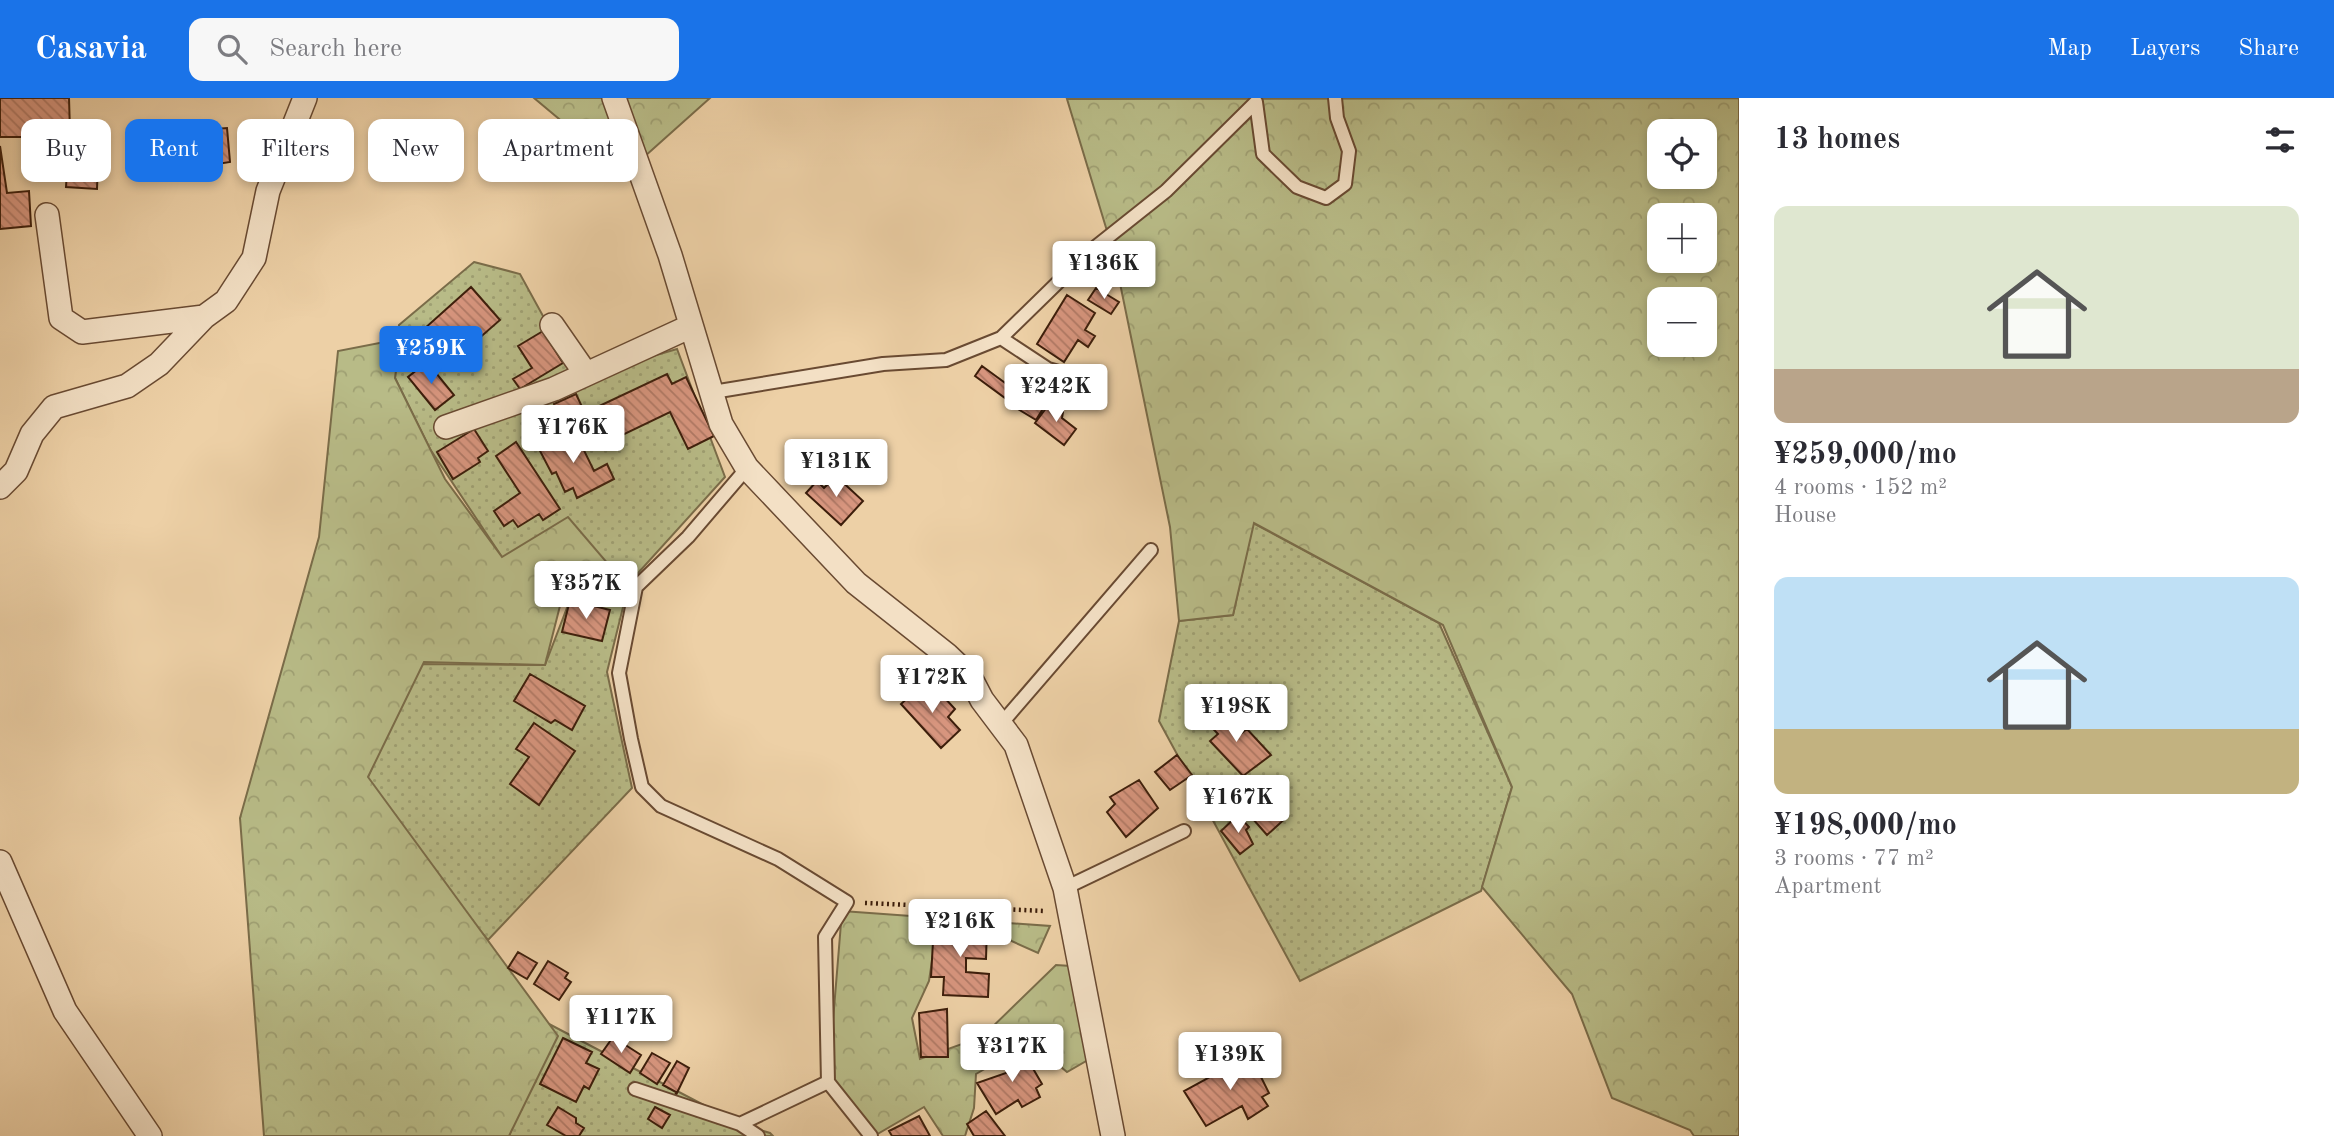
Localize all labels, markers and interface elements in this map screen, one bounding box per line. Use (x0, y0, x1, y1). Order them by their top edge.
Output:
search box (189, 18, 679, 81)
icon: search (213, 30, 251, 68)
text: Casavia (35, 33, 147, 66)
text: Search here (269, 36, 402, 62)
text: Map (2048, 37, 2092, 61)
text: Layers (2130, 37, 2200, 61)
text: Share (2238, 37, 2299, 61)
chip: Buy (21, 119, 111, 182)
chip: Rent (125, 119, 223, 182)
chip: Filters (237, 119, 354, 182)
chip: New (368, 119, 464, 182)
chip: Apartment (478, 119, 638, 182)
map controls (1647, 119, 1717, 357)
button: locate (1647, 119, 1717, 189)
icon: filters (2261, 121, 2299, 159)
text: 13 homes (1774, 125, 1900, 155)
button: + (1647, 203, 1717, 273)
pin: ¥136K (1055, 242, 1153, 301)
icon: home (1974, 251, 2100, 377)
text: ¥136K (1068, 252, 1140, 275)
button: − (1647, 287, 1717, 357)
pin: ¥259K (382, 327, 480, 386)
text: ¥259K (395, 337, 467, 360)
pin: ¥242K (1007, 364, 1105, 424)
text: ¥242K (1020, 375, 1092, 398)
pin: ¥176K (524, 406, 622, 465)
text: ¥176K (537, 416, 609, 439)
pin: ¥131K (787, 440, 885, 499)
text: ¥259,000/mo (1774, 440, 1957, 470)
text: ¥131K (800, 450, 872, 473)
text: 4 rooms · 152 m² (1774, 476, 1947, 499)
text: House (1774, 504, 1836, 527)
pin: ¥357K (537, 561, 635, 621)
text: ¥357K (550, 572, 622, 595)
icon: home (1974, 622, 2100, 748)
pin: ¥172K (883, 656, 981, 715)
text: ¥172K (896, 666, 968, 689)
pin: ¥198K (1187, 684, 1285, 744)
text: ¥198K (1200, 695, 1272, 718)
pin: ¥167K (1189, 776, 1287, 835)
text: ¥167K (1202, 786, 1274, 809)
text: ¥198,000/mo (1774, 811, 1957, 841)
text: 3 rooms · 77 m² (1774, 847, 1934, 870)
text: Apartment (1774, 875, 1882, 898)
pin: ¥216K (911, 900, 1009, 959)
text: ¥216K (924, 910, 996, 933)
pin: ¥117K (572, 996, 670, 1055)
text: ¥117K (585, 1006, 657, 1029)
pin: ¥317K (963, 1024, 1061, 1084)
pin: ¥139K (1181, 1032, 1279, 1092)
text: ¥317K (976, 1035, 1048, 1058)
text: ¥139K (1194, 1043, 1266, 1066)

